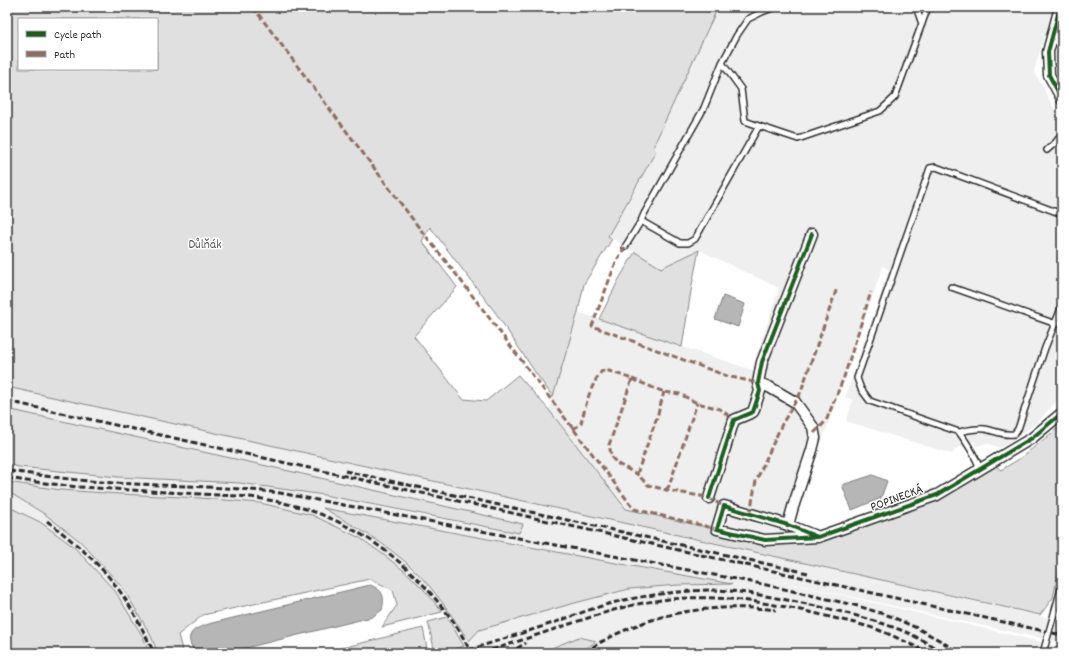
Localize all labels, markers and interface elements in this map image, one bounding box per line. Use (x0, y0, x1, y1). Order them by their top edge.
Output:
legend (18, 18, 158, 70)
text: Cycle path (54, 27, 102, 44)
text: Path (54, 47, 75, 64)
park label: Důlňák (188, 236, 222, 255)
street label: POPINECKÁ (868, 481, 926, 517)

